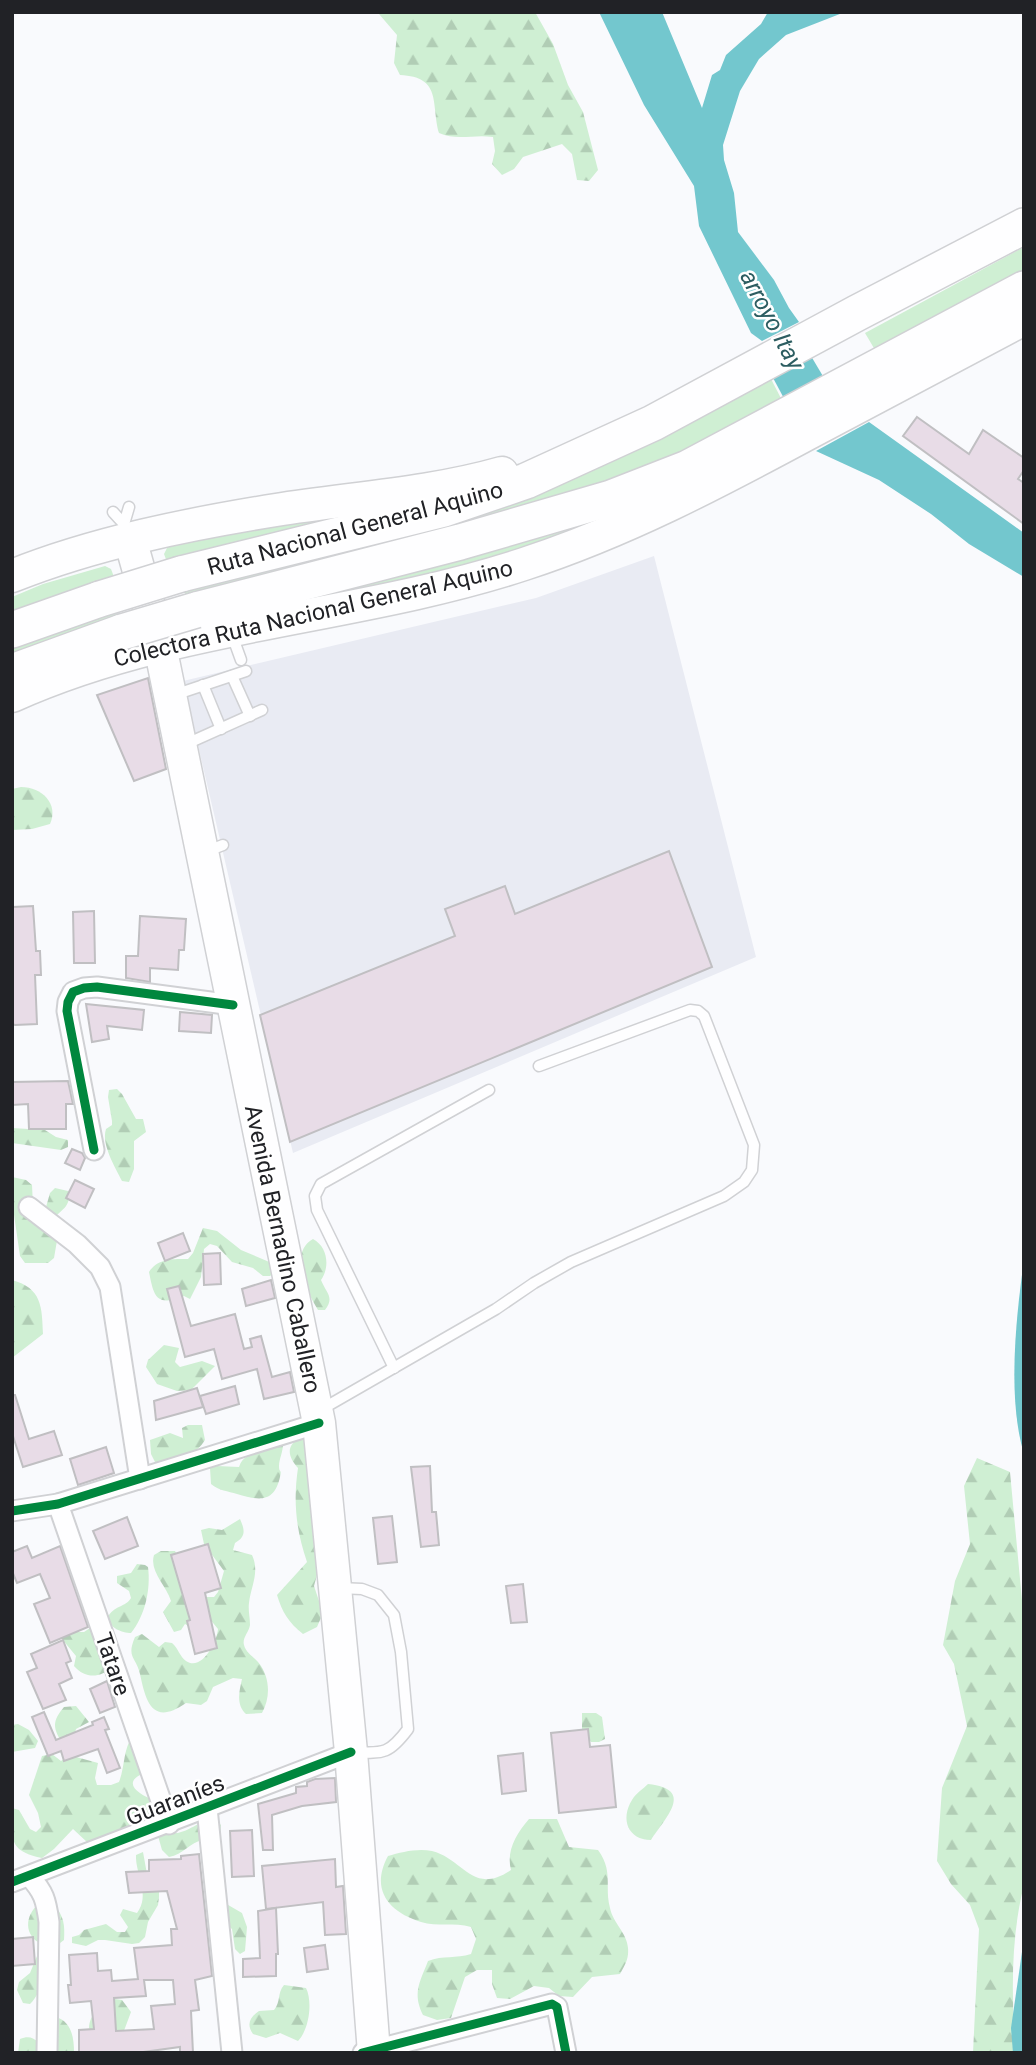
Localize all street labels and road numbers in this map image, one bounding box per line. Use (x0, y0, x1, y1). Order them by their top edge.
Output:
street label: Ruta Nacional General Aquino (204, 476, 506, 581)
street label: Colectora Ruta Nacional General Aquino (111, 554, 515, 673)
street label: Avenida Bernadino Caballero (239, 1103, 326, 1396)
street label: Tatare (89, 1629, 136, 1699)
street label: Guaraníes (122, 1769, 228, 1832)

